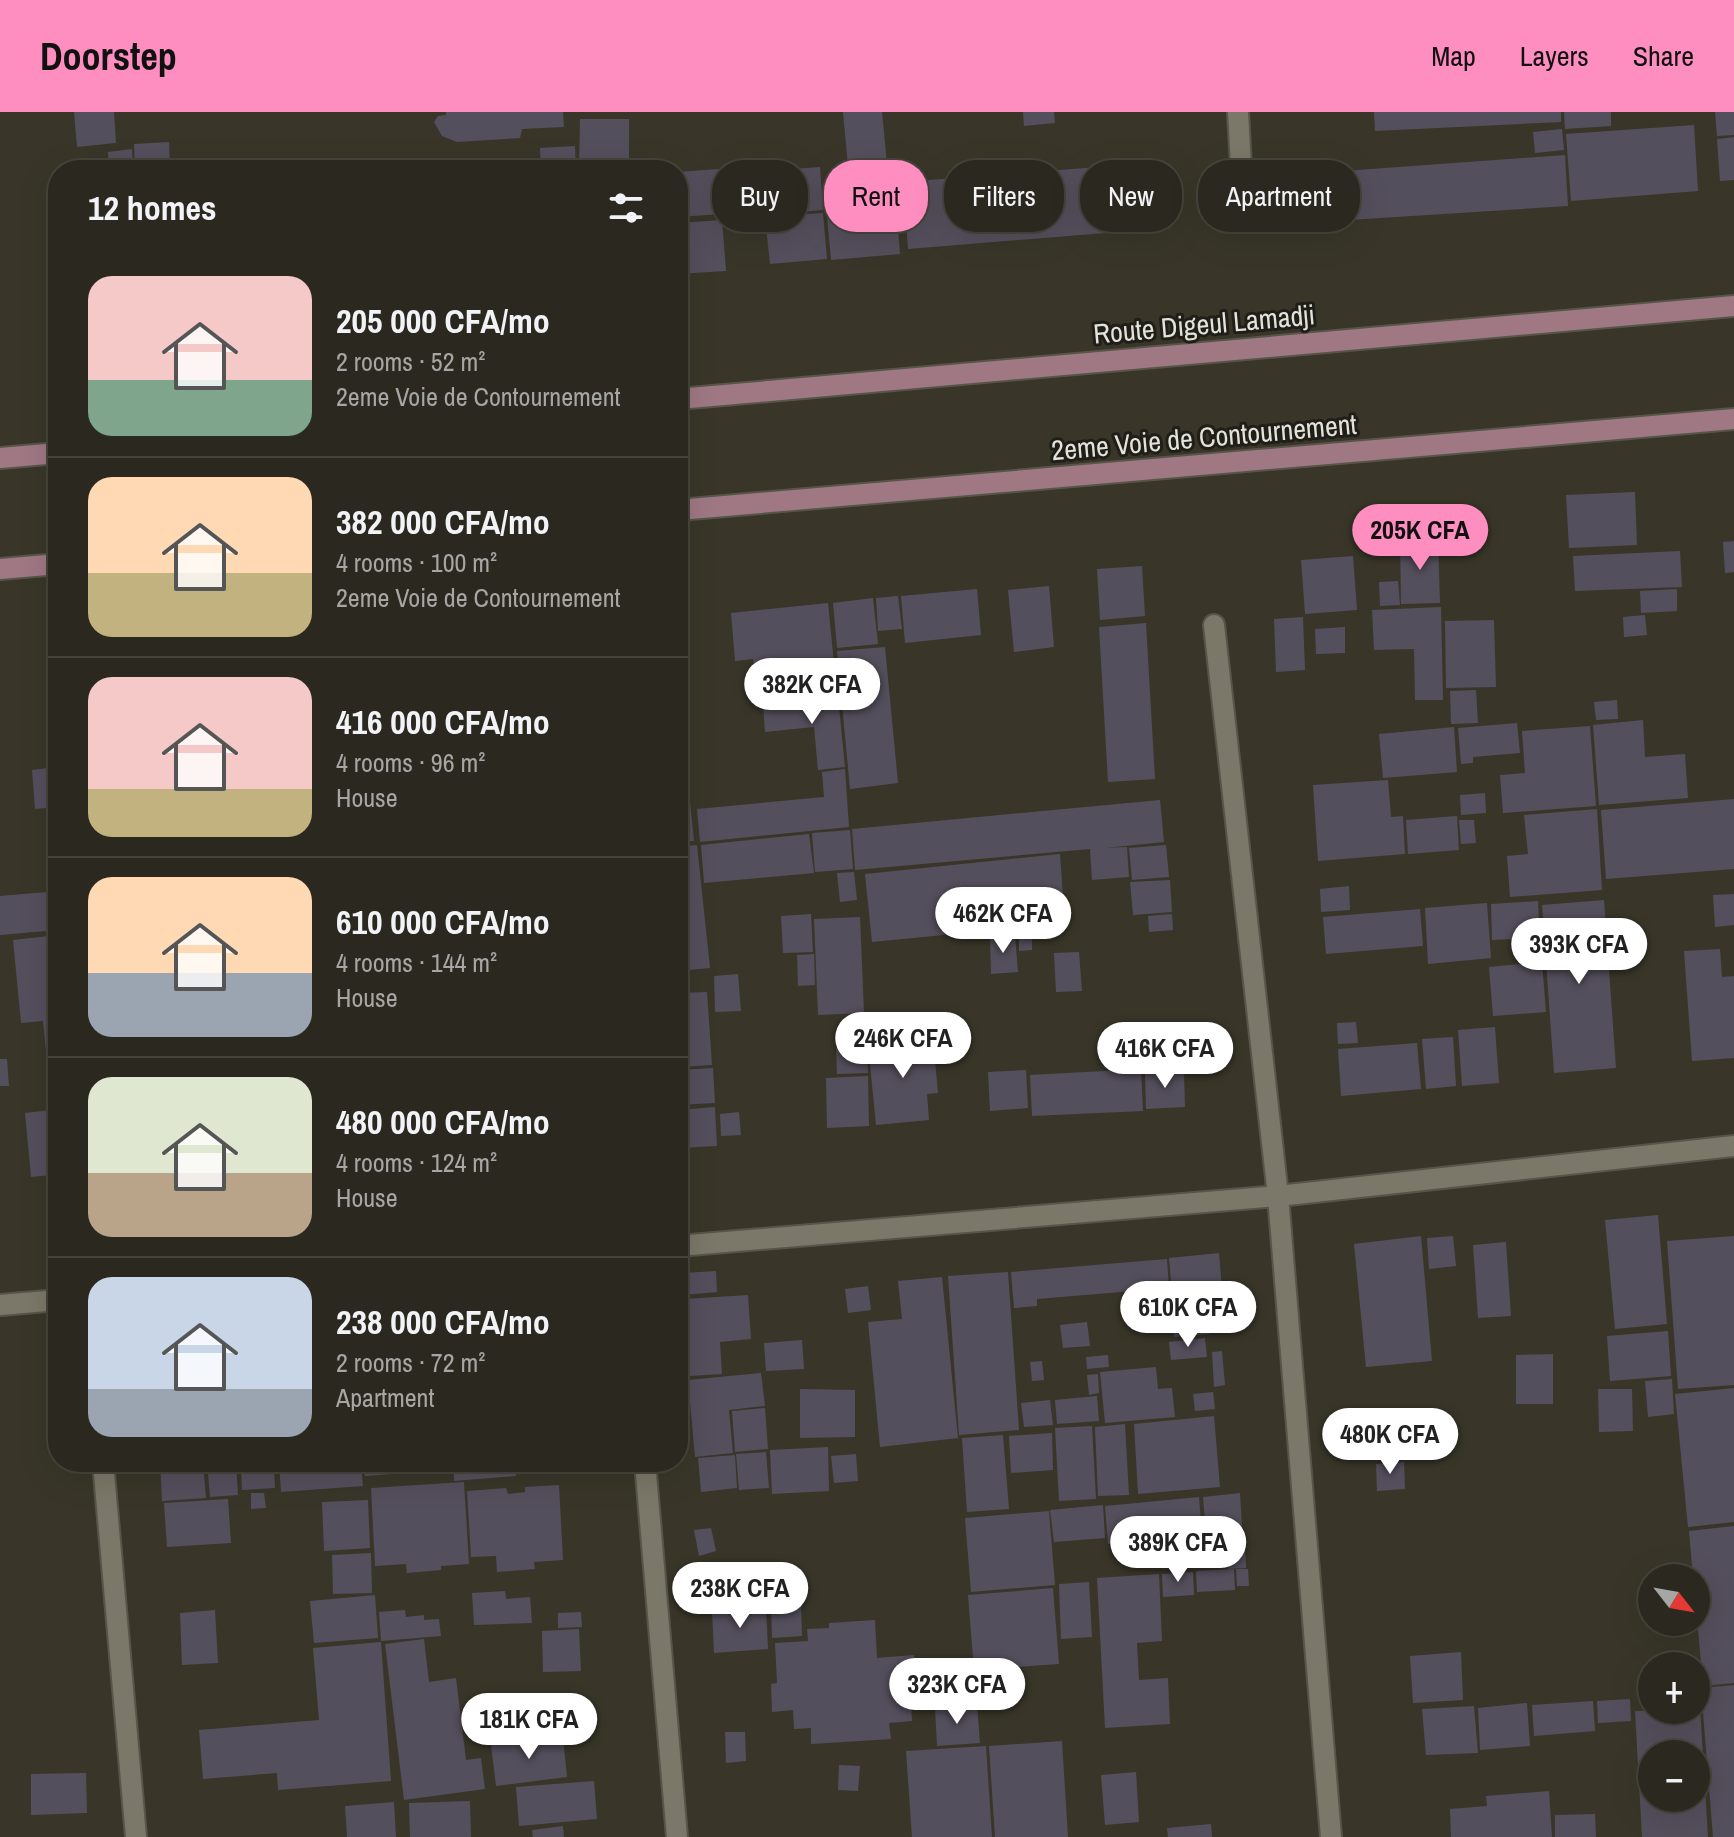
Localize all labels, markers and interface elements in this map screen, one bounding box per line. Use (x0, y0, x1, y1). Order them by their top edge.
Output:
text: Doorstep (40, 31, 177, 82)
text: Map (1431, 37, 1476, 75)
text: Layers (1520, 37, 1589, 75)
text: Share (1633, 37, 1694, 75)
chip: Buy (712, 160, 808, 232)
chip: Rent (824, 160, 928, 232)
chip: Filters (944, 160, 1064, 232)
chip: New (1080, 160, 1182, 232)
chip: Apartment (1198, 160, 1360, 232)
text: 12 homes (88, 185, 217, 231)
icon: filters (604, 186, 648, 230)
street label: Route Digeul Lamadji (1092, 295, 1316, 353)
text: 205 000 CFA/mo (336, 298, 550, 344)
icon: home (152, 308, 248, 404)
text: 2 rooms · 52 m² (336, 344, 485, 379)
text: 2eme Voie de Contournement (336, 379, 620, 414)
street label: 2eme Voie de Contournement (1050, 405, 1358, 469)
text: 382 000 CFA/mo (336, 499, 550, 545)
pin: 205K CFA (1337, 504, 1503, 572)
icon: home (152, 509, 248, 605)
text: 205K CFA (1370, 512, 1470, 547)
text: 4 rooms · 100 m² (336, 545, 497, 580)
text: 2eme Voie de Contournement (336, 580, 620, 615)
pin: 382K CFA (729, 658, 895, 726)
text: 382K CFA (762, 666, 862, 701)
text: 416 000 CFA/mo (336, 699, 550, 745)
icon: home (152, 709, 248, 805)
text: 4 rooms · 96 m² (336, 745, 485, 780)
text: House (336, 780, 398, 815)
pin: 462K CFA (920, 887, 1086, 955)
text: 462K CFA (953, 895, 1053, 930)
text: 610 000 CFA/mo (336, 899, 550, 945)
icon: home (152, 909, 248, 1005)
pin: 393K CFA (1496, 918, 1662, 986)
text: 393K CFA (1529, 926, 1629, 961)
text: 4 rooms · 144 m² (336, 945, 497, 980)
text: House (336, 980, 398, 1015)
pin: 246K CFA (820, 1012, 986, 1080)
text: 246K CFA (853, 1020, 953, 1055)
pin: 416K CFA (1082, 1022, 1248, 1090)
text: 416K CFA (1115, 1030, 1215, 1065)
text: 480 000 CFA/mo (336, 1099, 550, 1145)
icon: home (152, 1109, 248, 1205)
text: 4 rooms · 124 m² (336, 1145, 497, 1180)
text: House (336, 1180, 398, 1215)
pin: 610K CFA (1105, 1281, 1271, 1349)
text: 610K CFA (1138, 1289, 1238, 1324)
text: 238 000 CFA/mo (336, 1299, 550, 1345)
icon: home (152, 1309, 248, 1405)
text: 2 rooms · 72 m² (336, 1345, 485, 1380)
text: Apartment (336, 1380, 434, 1415)
pin: 480K CFA (1307, 1408, 1473, 1476)
text: 480K CFA (1340, 1416, 1440, 1451)
pin: 389K CFA (1095, 1516, 1261, 1584)
text: 389K CFA (1128, 1524, 1228, 1559)
pin: 238K CFA (657, 1562, 823, 1630)
north arrow (1638, 1564, 1710, 1636)
map controls (1638, 1564, 1710, 1812)
text: 238K CFA (690, 1570, 790, 1605)
button: + (1638, 1652, 1710, 1724)
pin: 323K CFA (874, 1658, 1040, 1726)
text: 323K CFA (907, 1666, 1007, 1701)
pin: 181K CFA (446, 1693, 612, 1761)
text: 181K CFA (479, 1701, 579, 1736)
button: − (1638, 1740, 1710, 1812)

